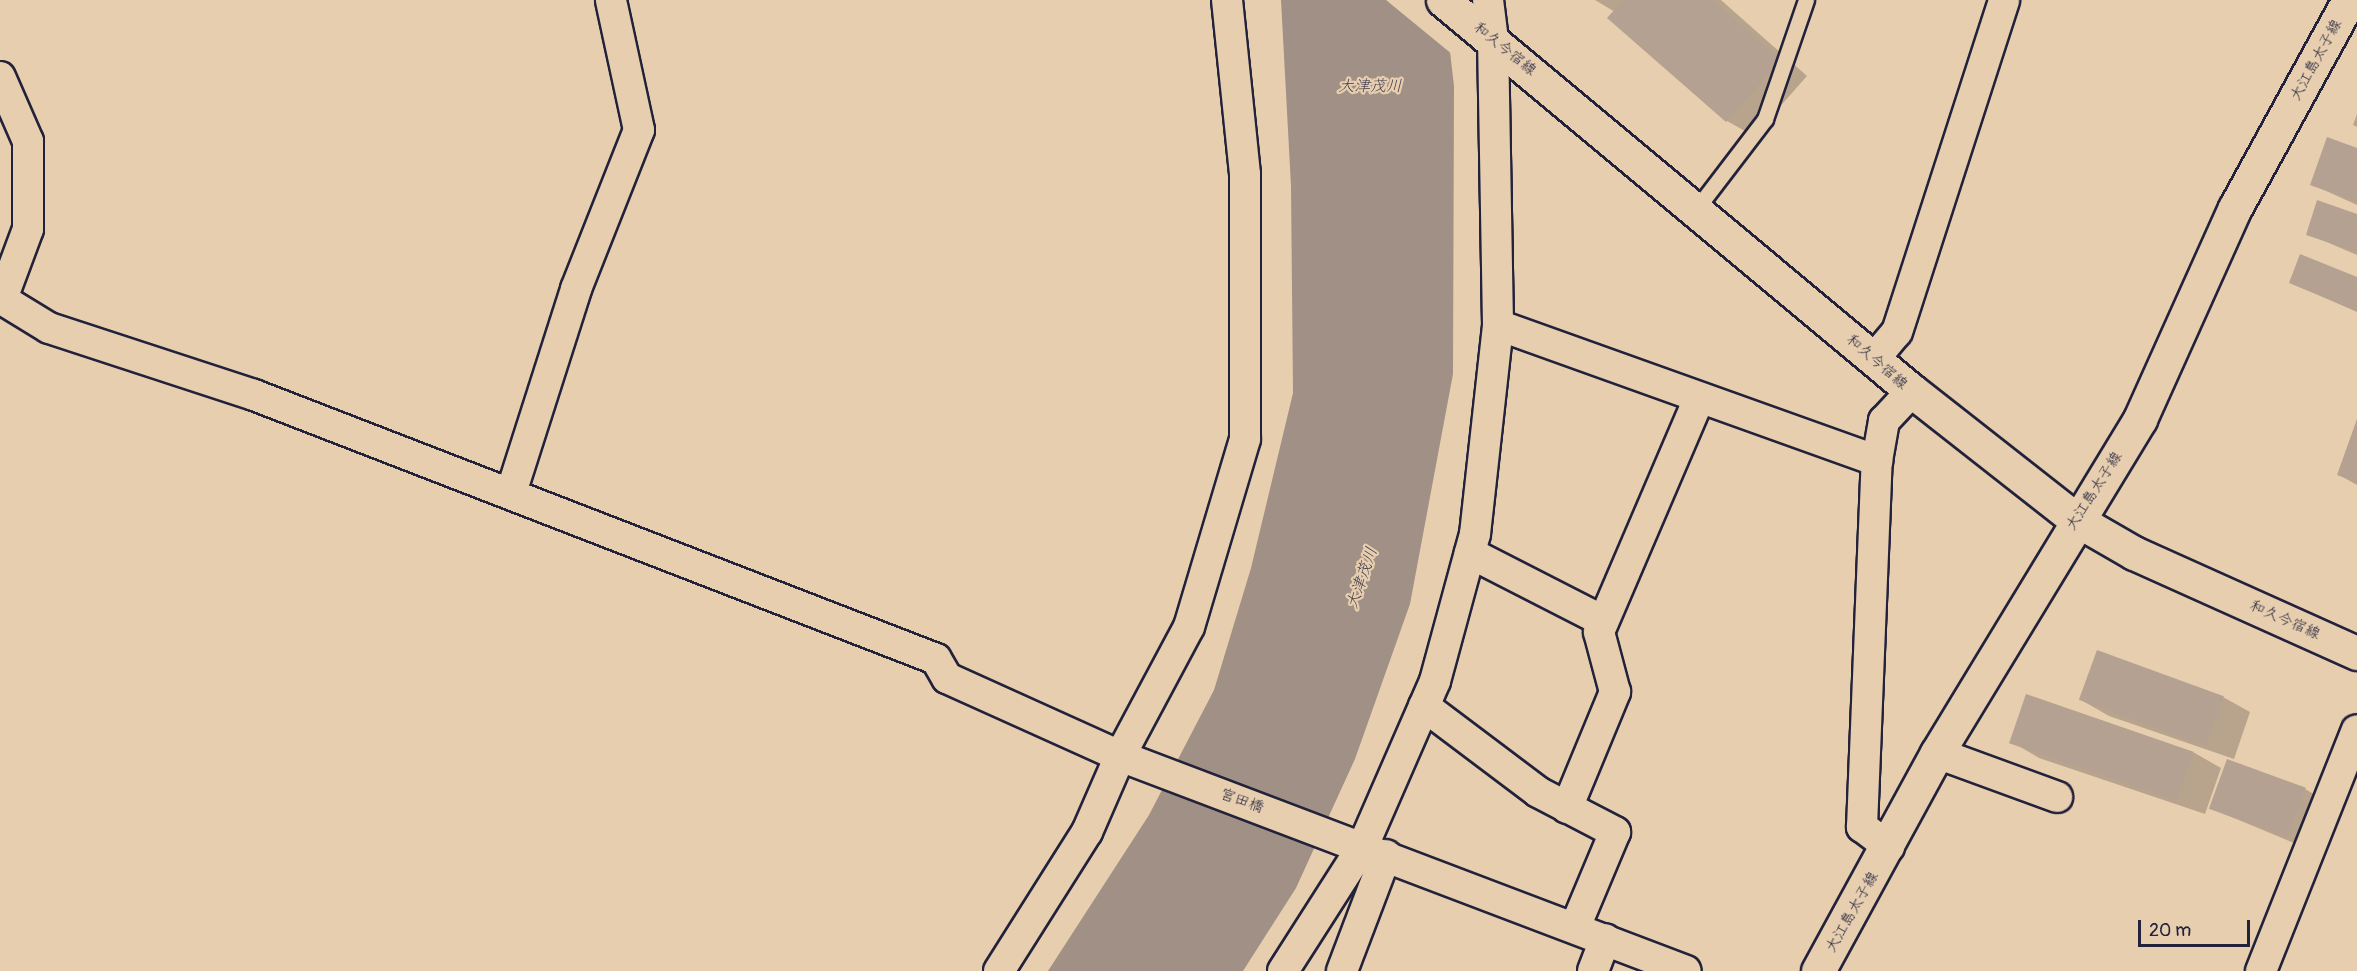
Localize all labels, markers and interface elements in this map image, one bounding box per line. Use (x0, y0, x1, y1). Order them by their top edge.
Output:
street label: 大江島太子線 (2286, 16, 2346, 104)
street label: 和久今宿線 (1470, 18, 1540, 80)
water label: 大津茂川 (1338, 76, 1402, 96)
street label: 和久今宿線 (1843, 331, 1911, 393)
street label: 大江島太子線 (2062, 448, 2126, 534)
water label: 大津茂川 (1343, 545, 1381, 611)
street label: 和久今宿線 (2247, 597, 2323, 643)
street label: 宮田橋 (1218, 785, 1266, 817)
street label: 大江島太子線 (1822, 869, 1882, 955)
scale bar (2141, 908, 2254, 946)
text: 20 m (2149, 919, 2191, 942)

